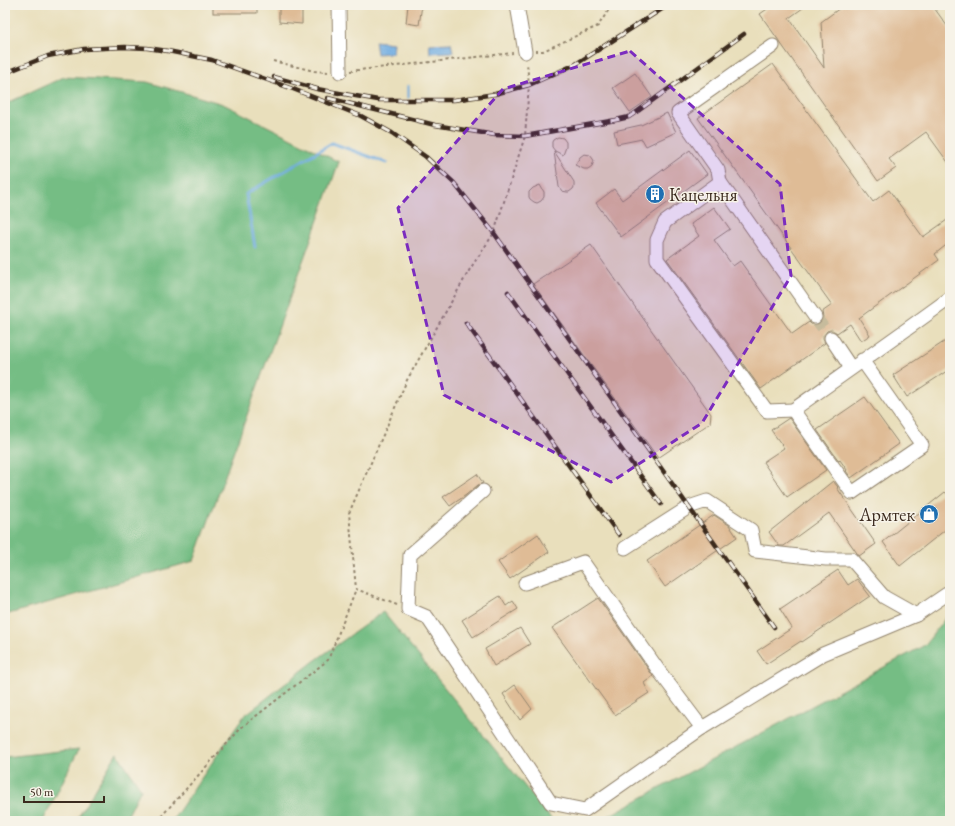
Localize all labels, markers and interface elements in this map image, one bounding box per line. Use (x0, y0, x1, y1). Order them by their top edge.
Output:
building icon: Кацельня (644, 183, 666, 205)
place label: Кацельня (669, 183, 737, 206)
place label: Армтек (858, 503, 915, 526)
shop icon: Армтек (918, 503, 940, 525)
scale bar (24, 778, 104, 804)
text: 50 m (30, 784, 54, 800)

